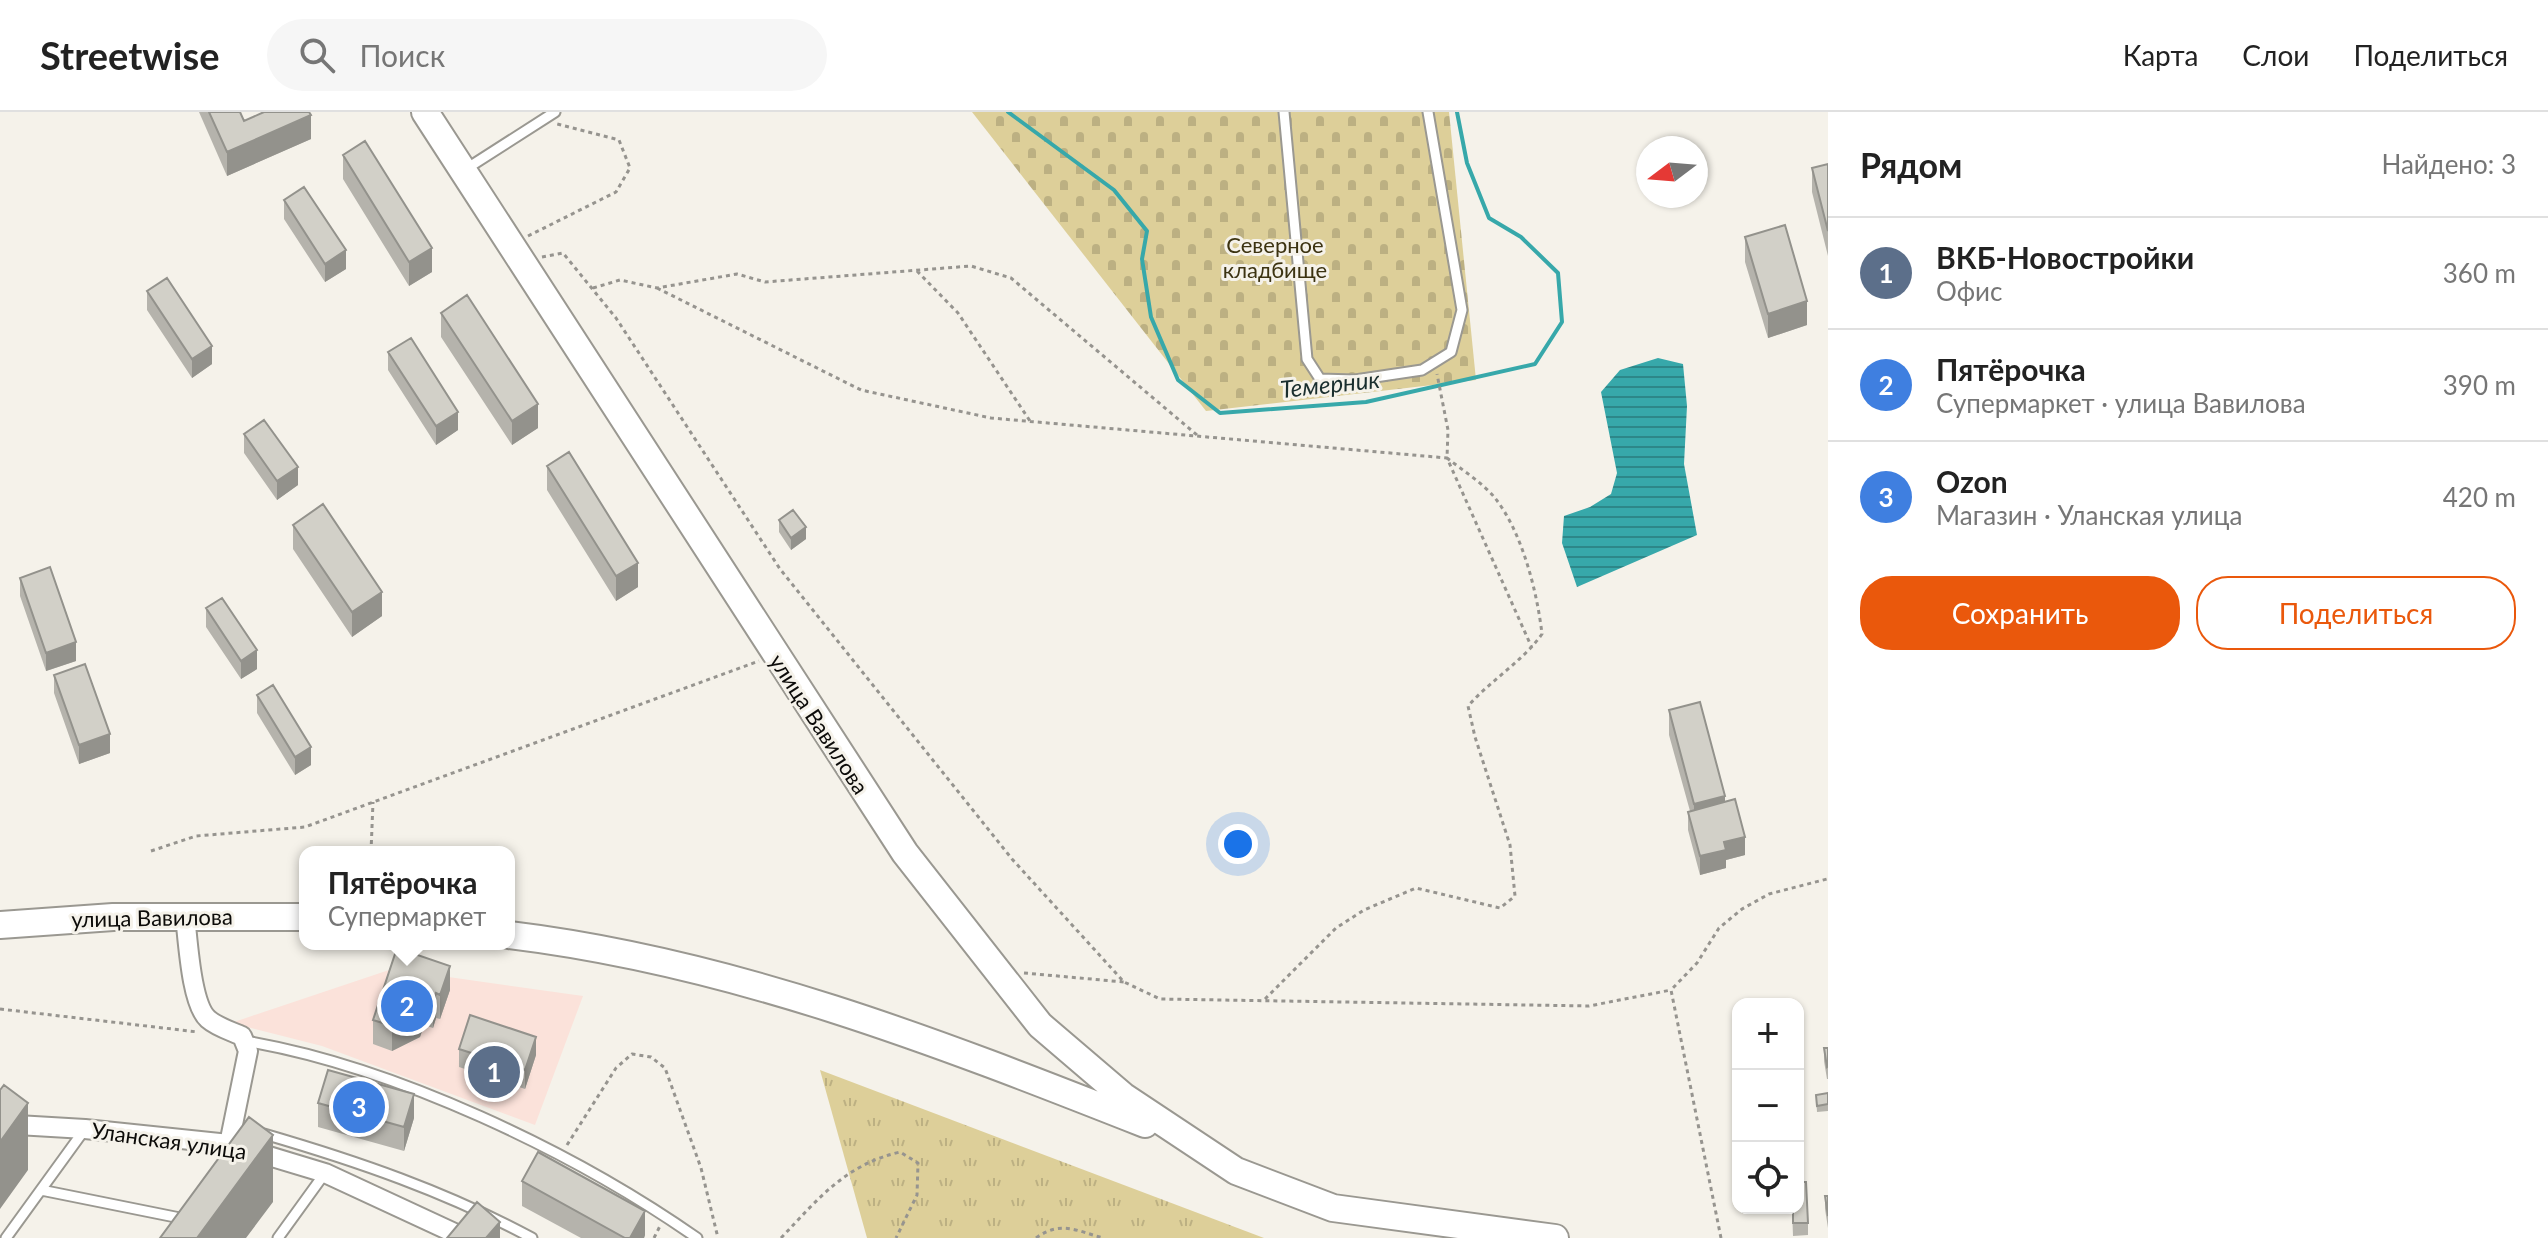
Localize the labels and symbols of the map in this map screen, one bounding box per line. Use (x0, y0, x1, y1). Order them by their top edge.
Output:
north arrow (1636, 136, 1708, 208)
park label: Северное кладбище (1223, 231, 1327, 283)
water label: Темерник (1279, 364, 1381, 403)
street label: улица Вавилова (764, 649, 875, 799)
your location (1218, 824, 1258, 864)
street label: улица Вавилова (71, 903, 233, 932)
pin: 2 (381, 976, 433, 1036)
pin: 1 (468, 1042, 520, 1102)
pin: 3 (333, 1077, 385, 1137)
street label: Уланская улица (90, 1116, 248, 1165)

